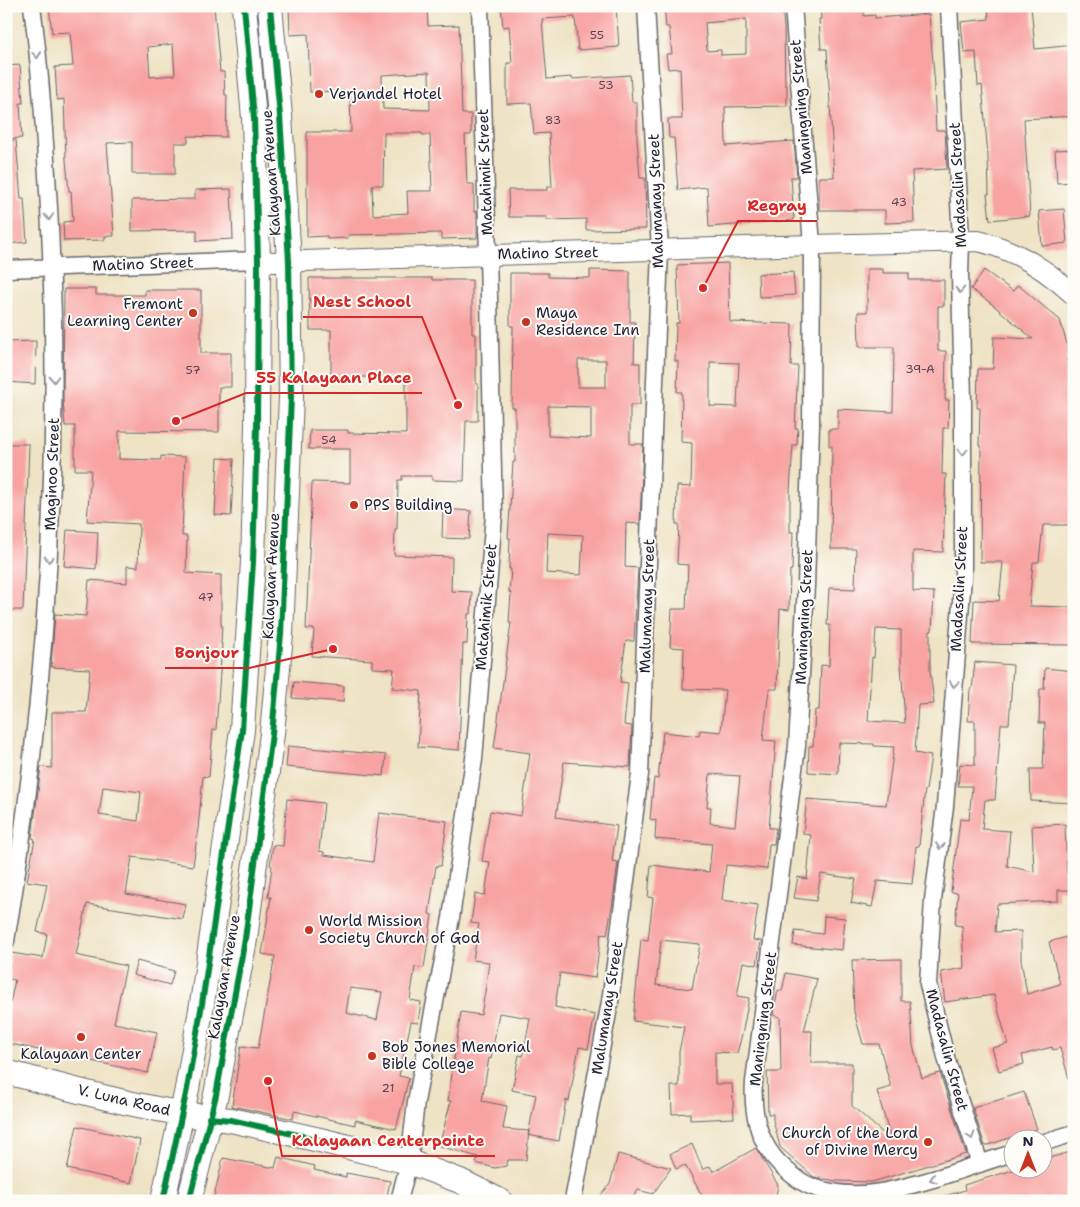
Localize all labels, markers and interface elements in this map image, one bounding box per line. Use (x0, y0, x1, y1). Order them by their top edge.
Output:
house number: 55 (590, 27, 604, 43)
street label: Maningning Street (785, 39, 817, 175)
one-way arrow (31, 51, 42, 59)
house number: 53 (598, 77, 614, 93)
place label: Verjandel Hotel (329, 84, 442, 104)
marker: Verjandel Hotel (313, 88, 325, 100)
street label: Matahimik Street (473, 108, 497, 236)
street label: Kalayaan Avenue (257, 109, 285, 237)
house number: 83 (545, 112, 561, 128)
street label: Madasalin Street (945, 122, 971, 248)
street label: Malumanay Street (644, 133, 668, 269)
callout: Regray (738, 190, 817, 221)
house number: 43 (891, 194, 907, 210)
text: Regray (747, 195, 807, 216)
one-way arrow (44, 213, 55, 221)
street label: Matino Street (497, 242, 599, 264)
street label: Matino Street (92, 252, 194, 276)
callout: Nest School (303, 286, 422, 317)
one-way arrow (955, 286, 966, 294)
text: Nest School (313, 291, 412, 312)
place label: Fremont Learning Center (67, 294, 183, 331)
place label: Maya Residence Inn (536, 303, 639, 340)
marker: Fremont Learning Center (187, 307, 199, 319)
marker: Maya Residence Inn (520, 316, 532, 328)
house number: 39-A (905, 361, 935, 377)
house number: 57 (185, 362, 201, 378)
callout: 55 Kalayaan Place (246, 362, 422, 393)
text: 55 Kalayaan Place (256, 367, 412, 388)
one-way arrow (49, 376, 59, 383)
street label: Maginoo Street (40, 417, 64, 531)
house number: 54 (321, 432, 337, 448)
one-way arrow (958, 448, 968, 456)
place label: PPS Building (364, 495, 452, 515)
marker: PPS Building (348, 499, 360, 511)
street label: Kalayaan Avenue (258, 512, 284, 640)
street label: Madasalin Street (946, 526, 972, 652)
street label: Malumanay Street (635, 538, 659, 674)
street label: Matahimik Street (471, 543, 501, 671)
street label: Maningning Street (790, 549, 818, 685)
one-way arrow (43, 555, 54, 563)
house number: 47 (198, 589, 214, 605)
callout: Bonjour (165, 637, 249, 668)
text: Bonjour (175, 642, 240, 663)
one-way arrow (949, 680, 960, 688)
one-way arrow (935, 842, 946, 850)
place label: World Mission Society Church of God (319, 911, 480, 948)
street label: Kalayaan Avenue (203, 913, 245, 1041)
marker: World Mission Society Church of God (303, 924, 315, 936)
street label: Malumanay Street (587, 940, 627, 1076)
street label: Maningning Street (745, 951, 781, 1087)
street label: Madasalin Street (921, 987, 973, 1113)
marker: Kalayaan Center (75, 1031, 87, 1043)
place label: Bob Jones Memorial Bible College (382, 1037, 531, 1074)
place label: Kalayaan Center (20, 1044, 142, 1064)
marker: Bob Jones Memorial Bible College (366, 1050, 378, 1062)
street label: V. Luna Road (76, 1080, 173, 1121)
house number: 21 (382, 1080, 394, 1096)
place label: Church of the Lord of Divine Mercy (782, 1123, 918, 1160)
callout: Kalayaan Centerpointe (282, 1125, 495, 1156)
text: Kalayaan Centerpointe (292, 1130, 485, 1151)
north arrow (1002, 1130, 1052, 1180)
one-way arrow (965, 1132, 975, 1140)
text: N (1022, 1132, 1034, 1150)
marker: Church of the Lord of Divine Mercy (922, 1136, 934, 1148)
one-way arrow (930, 1173, 938, 1183)

